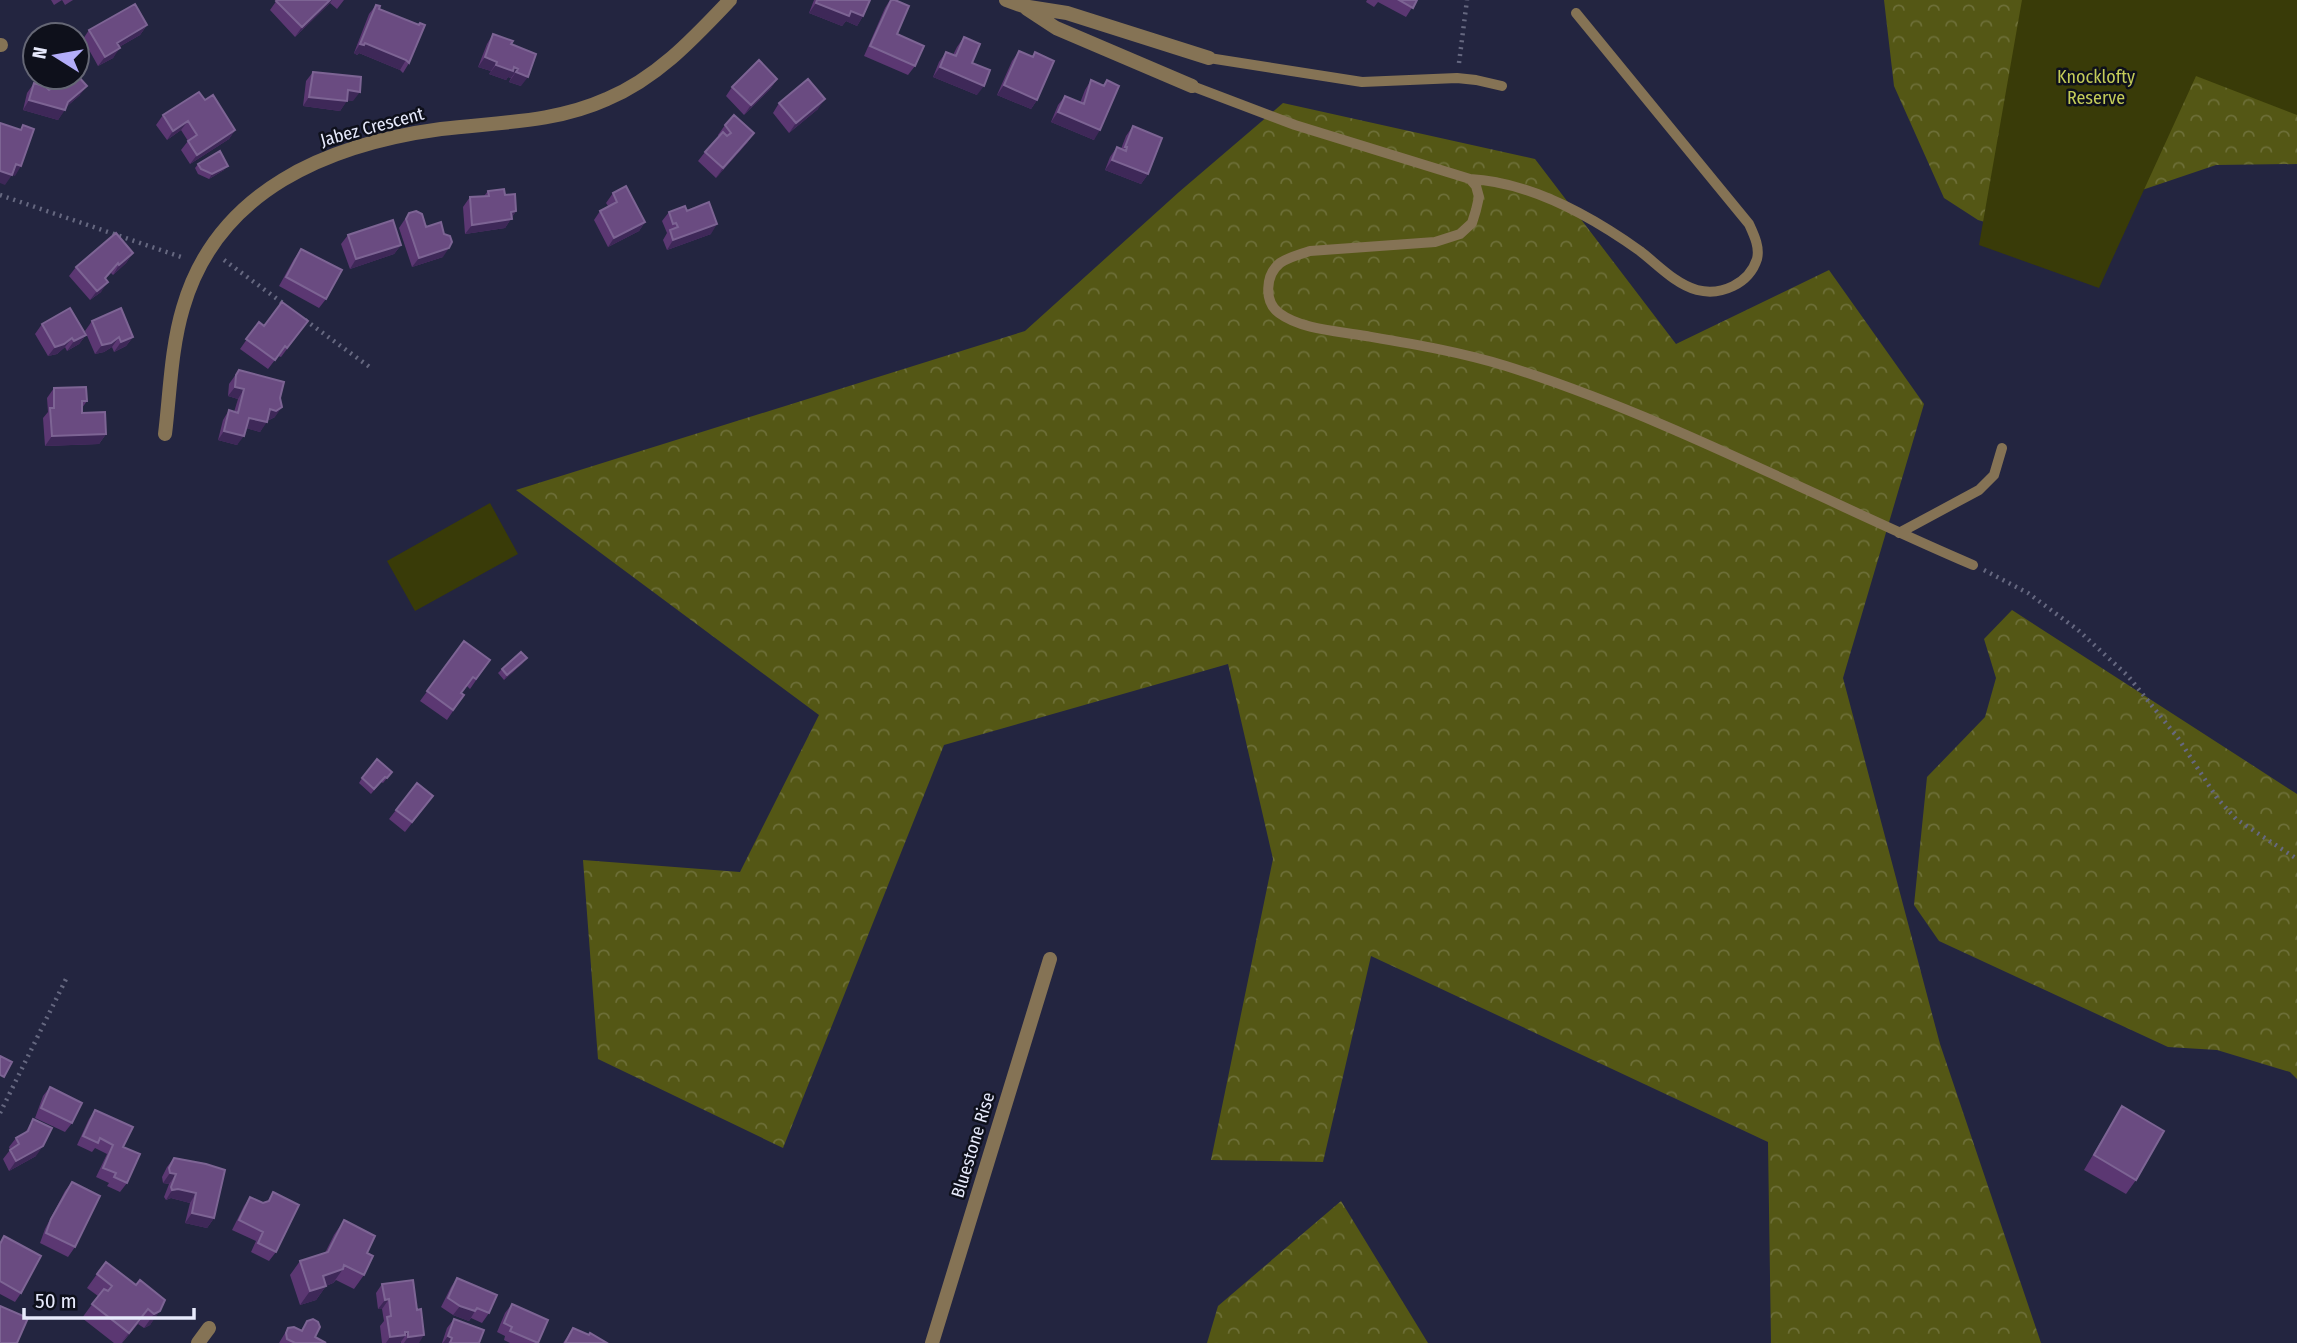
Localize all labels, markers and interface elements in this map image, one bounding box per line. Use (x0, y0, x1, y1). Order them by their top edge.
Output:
north arrow (21, 21, 91, 91)
text: N (27, 45, 52, 61)
park label: Knocklofty Reserve (2057, 66, 2135, 109)
street label: Jabez Crescent (318, 103, 426, 151)
street label: Bluestone Rise (947, 1089, 1000, 1200)
scale bar (24, 1276, 194, 1320)
text: 50 m (35, 1288, 77, 1314)

